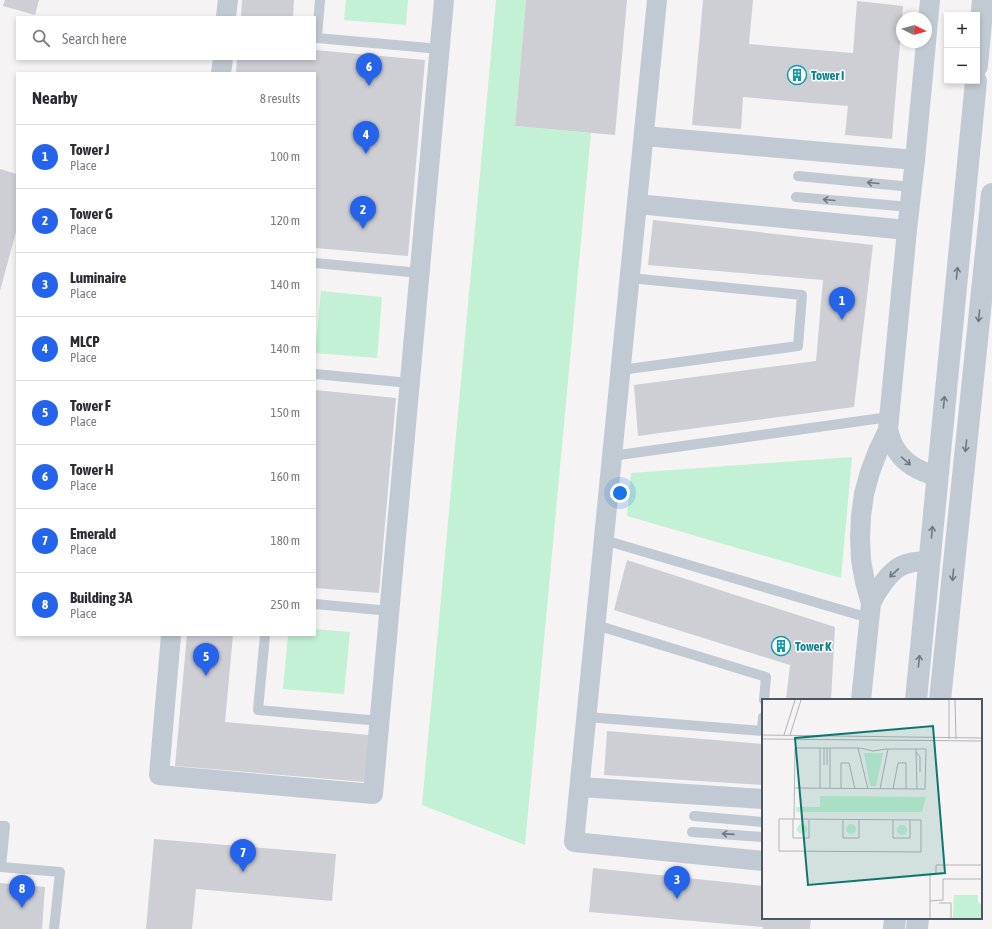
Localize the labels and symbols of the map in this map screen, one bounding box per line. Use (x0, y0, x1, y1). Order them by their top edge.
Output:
north arrow (896, 12, 932, 48)
pin: 6 (356, 53, 382, 86)
building icon: Tower I (786, 64, 808, 86)
place label: Tower I (811, 68, 844, 83)
pin: 4 (353, 121, 379, 154)
one-way arrow (867, 179, 880, 187)
pin: 2 (350, 196, 376, 229)
one-way arrow (823, 196, 836, 203)
one-way arrow (953, 267, 961, 280)
pin: 1 (829, 287, 855, 320)
one-way arrow (976, 309, 983, 322)
one-way arrow (941, 396, 948, 409)
one-way arrow (963, 439, 970, 452)
one-way arrow (900, 456, 911, 465)
your location (610, 483, 630, 503)
one-way arrow (928, 526, 936, 539)
one-way arrow (889, 568, 899, 578)
one-way arrow (949, 568, 957, 581)
building icon: Tower K (770, 635, 792, 657)
place label: Tower K (795, 639, 832, 654)
pin: 5 (193, 643, 219, 676)
one-way arrow (916, 655, 923, 668)
inset map (762, 699, 982, 919)
one-way arrow (722, 831, 735, 838)
pin: 7 (230, 839, 256, 872)
pin: 3 (664, 866, 690, 899)
pin: 8 (9, 875, 35, 908)

